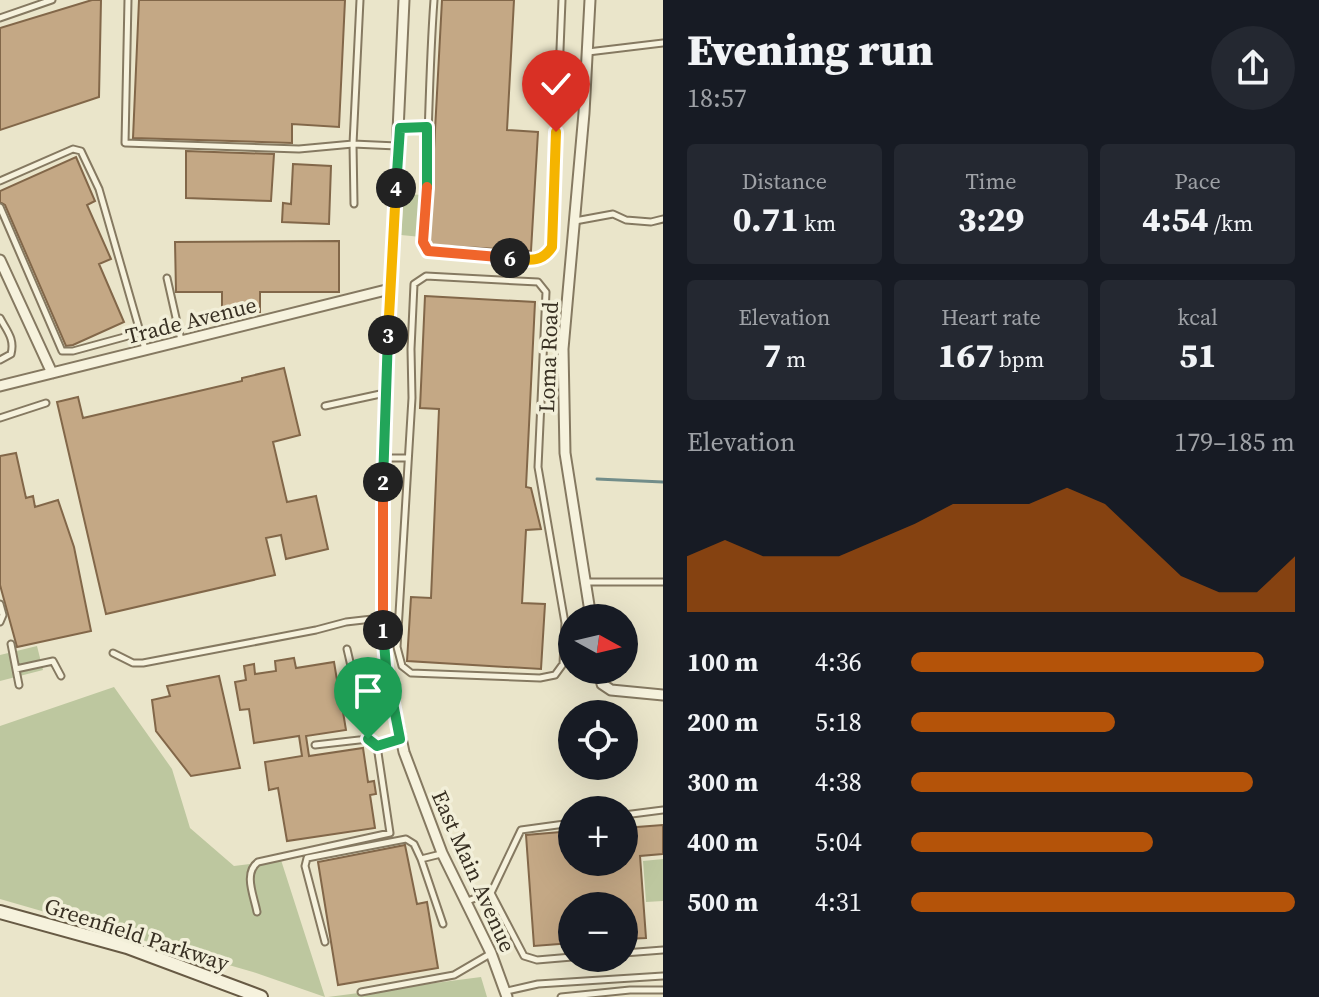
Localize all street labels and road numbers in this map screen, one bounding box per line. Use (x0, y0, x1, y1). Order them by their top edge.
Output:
street label: Trade Avenue (122, 289, 260, 351)
street label: Loma Road (531, 300, 565, 413)
street label: East Main Avenue (425, 785, 523, 957)
street label: Greenfield Parkway (41, 890, 234, 978)

